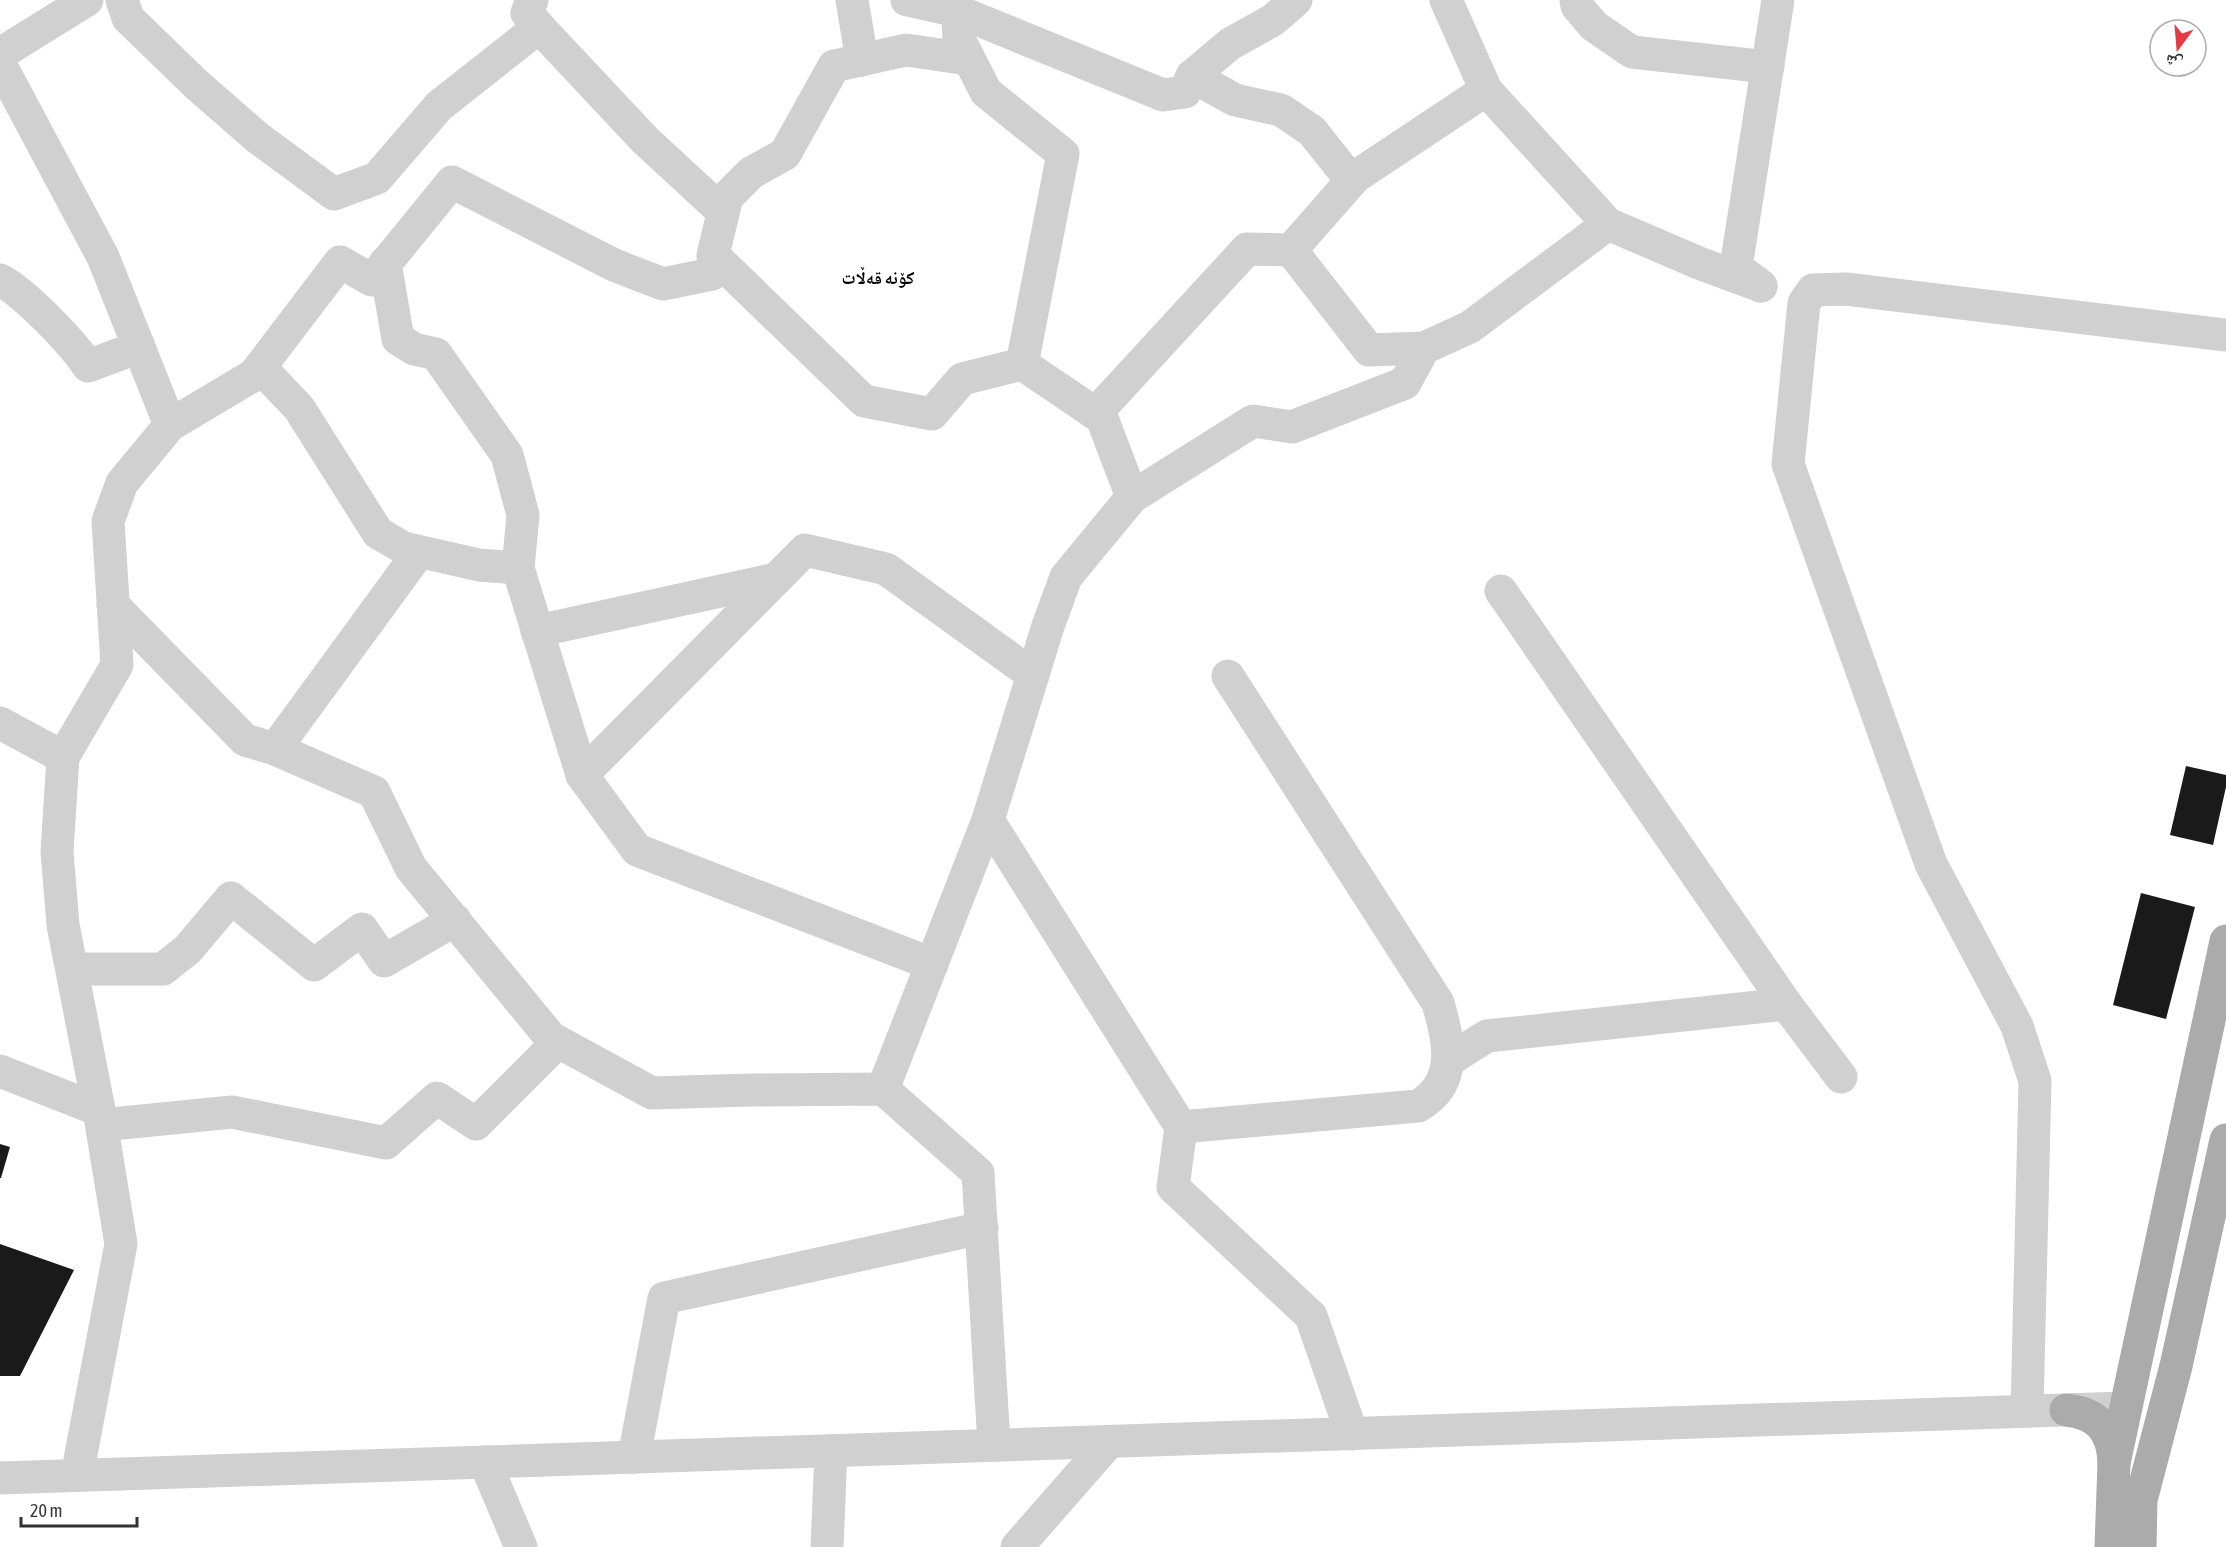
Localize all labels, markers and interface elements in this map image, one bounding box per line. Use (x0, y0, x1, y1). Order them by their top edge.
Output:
north arrow (2148, 18, 2208, 78)
text: ش (2163, 50, 2185, 73)
district label: کۆنە قەڵات (842, 266, 915, 288)
scale bar (21, 1490, 136, 1528)
text: 20 m (30, 1500, 62, 1521)

